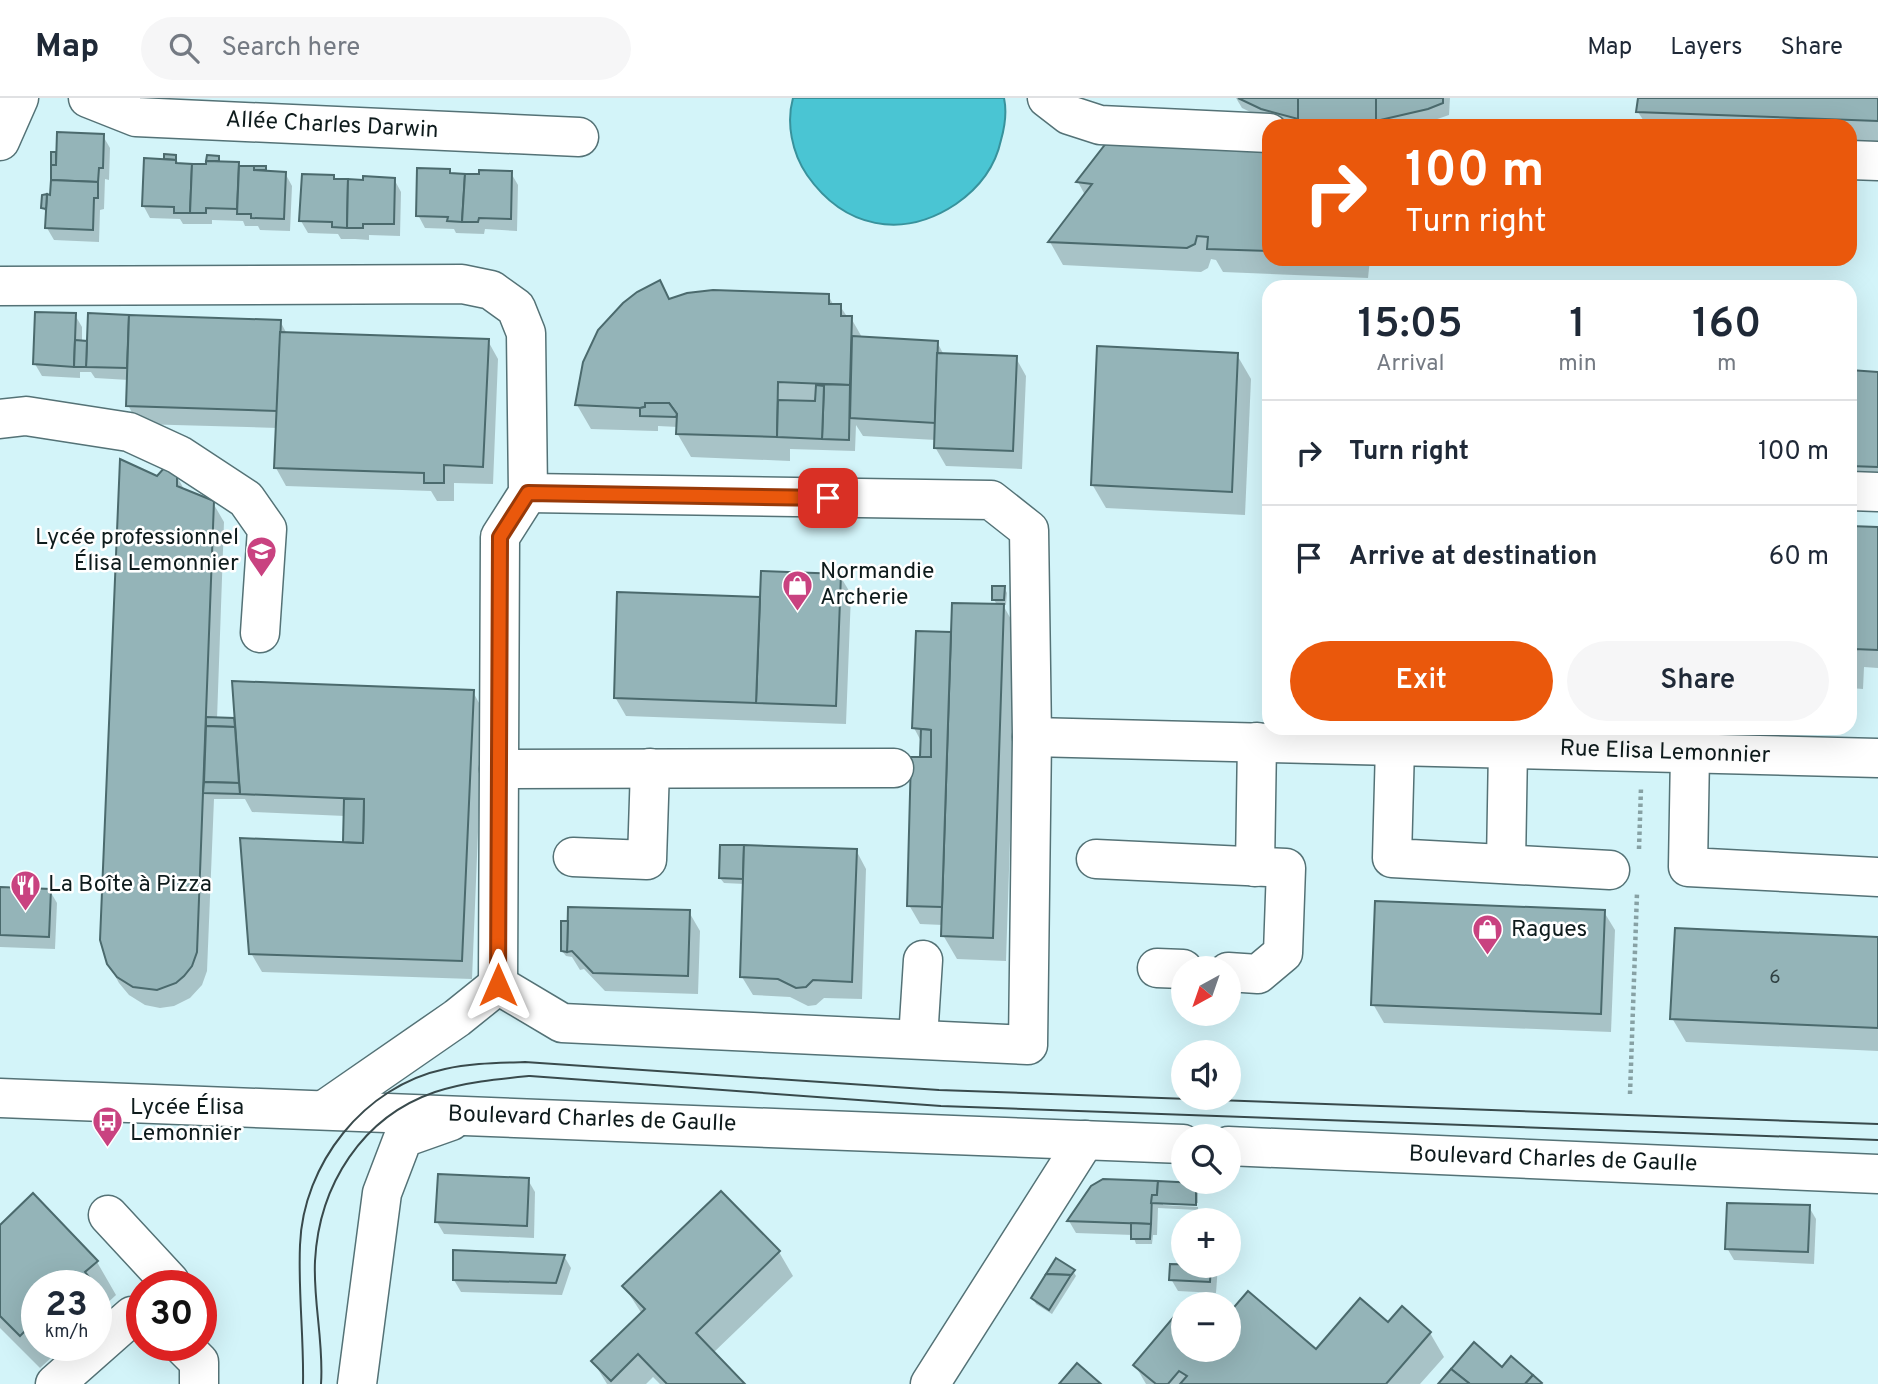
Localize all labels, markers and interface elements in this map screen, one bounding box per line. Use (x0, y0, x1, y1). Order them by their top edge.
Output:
search box (141, 17, 631, 80)
text: Map (35, 27, 99, 69)
icon: search (165, 29, 203, 67)
text: Search here (221, 32, 360, 65)
text: Map (1587, 33, 1632, 63)
text: Layers (1670, 33, 1742, 63)
text: Share (1780, 33, 1843, 63)
street label: Allée Charles Darwin (225, 106, 439, 146)
text: 100 m (1405, 142, 1544, 204)
icon: right (1290, 147, 1381, 238)
text: Turn right (1405, 203, 1547, 243)
text: 15:05 (1357, 299, 1463, 352)
text: 1 (1569, 299, 1586, 352)
text: 160 (1692, 299, 1761, 352)
text: Arrival (1376, 350, 1444, 379)
text: min (1558, 350, 1597, 379)
text: m (1717, 350, 1737, 379)
icon: right (1290, 434, 1328, 472)
text: Turn right (1349, 436, 1469, 469)
text: 100 m (1758, 436, 1829, 469)
pin (798, 468, 858, 528)
icon: arrive (809, 479, 847, 517)
place label: Lycée professionnel Élisa Lemonnier (35, 524, 239, 579)
school or university icon: Lycée professionnel Élisa Lemonnier (245, 534, 279, 578)
icon: arrive (1290, 539, 1328, 577)
text: Arrive at destination (1349, 541, 1597, 574)
text: 60 m (1769, 541, 1829, 574)
place label: Normandie Archerie (820, 558, 934, 613)
shop icon: Normandie Archerie (780, 568, 814, 612)
button: Exit (1290, 641, 1553, 721)
button: Share (1567, 641, 1829, 721)
street label: Rue Elisa Lemonnier (1559, 735, 1771, 771)
restaurant icon: La Boîte à Pizza (8, 868, 42, 912)
place label: La Boîte à Pizza (48, 871, 212, 900)
shop icon: Ragues (1471, 913, 1505, 957)
place label: Ragues (1511, 916, 1587, 945)
position arrow (461, 948, 535, 1022)
north arrow (1171, 956, 1241, 1026)
map controls (1171, 956, 1241, 1362)
house number: 6 (1769, 966, 1781, 990)
button: sound (1171, 1040, 1241, 1110)
place label: Lycée Élisa Lemonnier (130, 1093, 244, 1149)
street label: Boulevard Charles de Gaulle (447, 1100, 737, 1140)
bus stop icon: Lycée Élisa Lemonnier (90, 1104, 124, 1148)
button: search (1171, 1124, 1241, 1194)
street label: Boulevard Charles de Gaulle (1408, 1140, 1698, 1180)
button: + (1171, 1208, 1241, 1278)
speed limit sign: 30 (126, 1270, 217, 1361)
text: 23 (45, 1284, 88, 1328)
button: − (1171, 1292, 1241, 1362)
text: km/h (45, 1321, 88, 1344)

